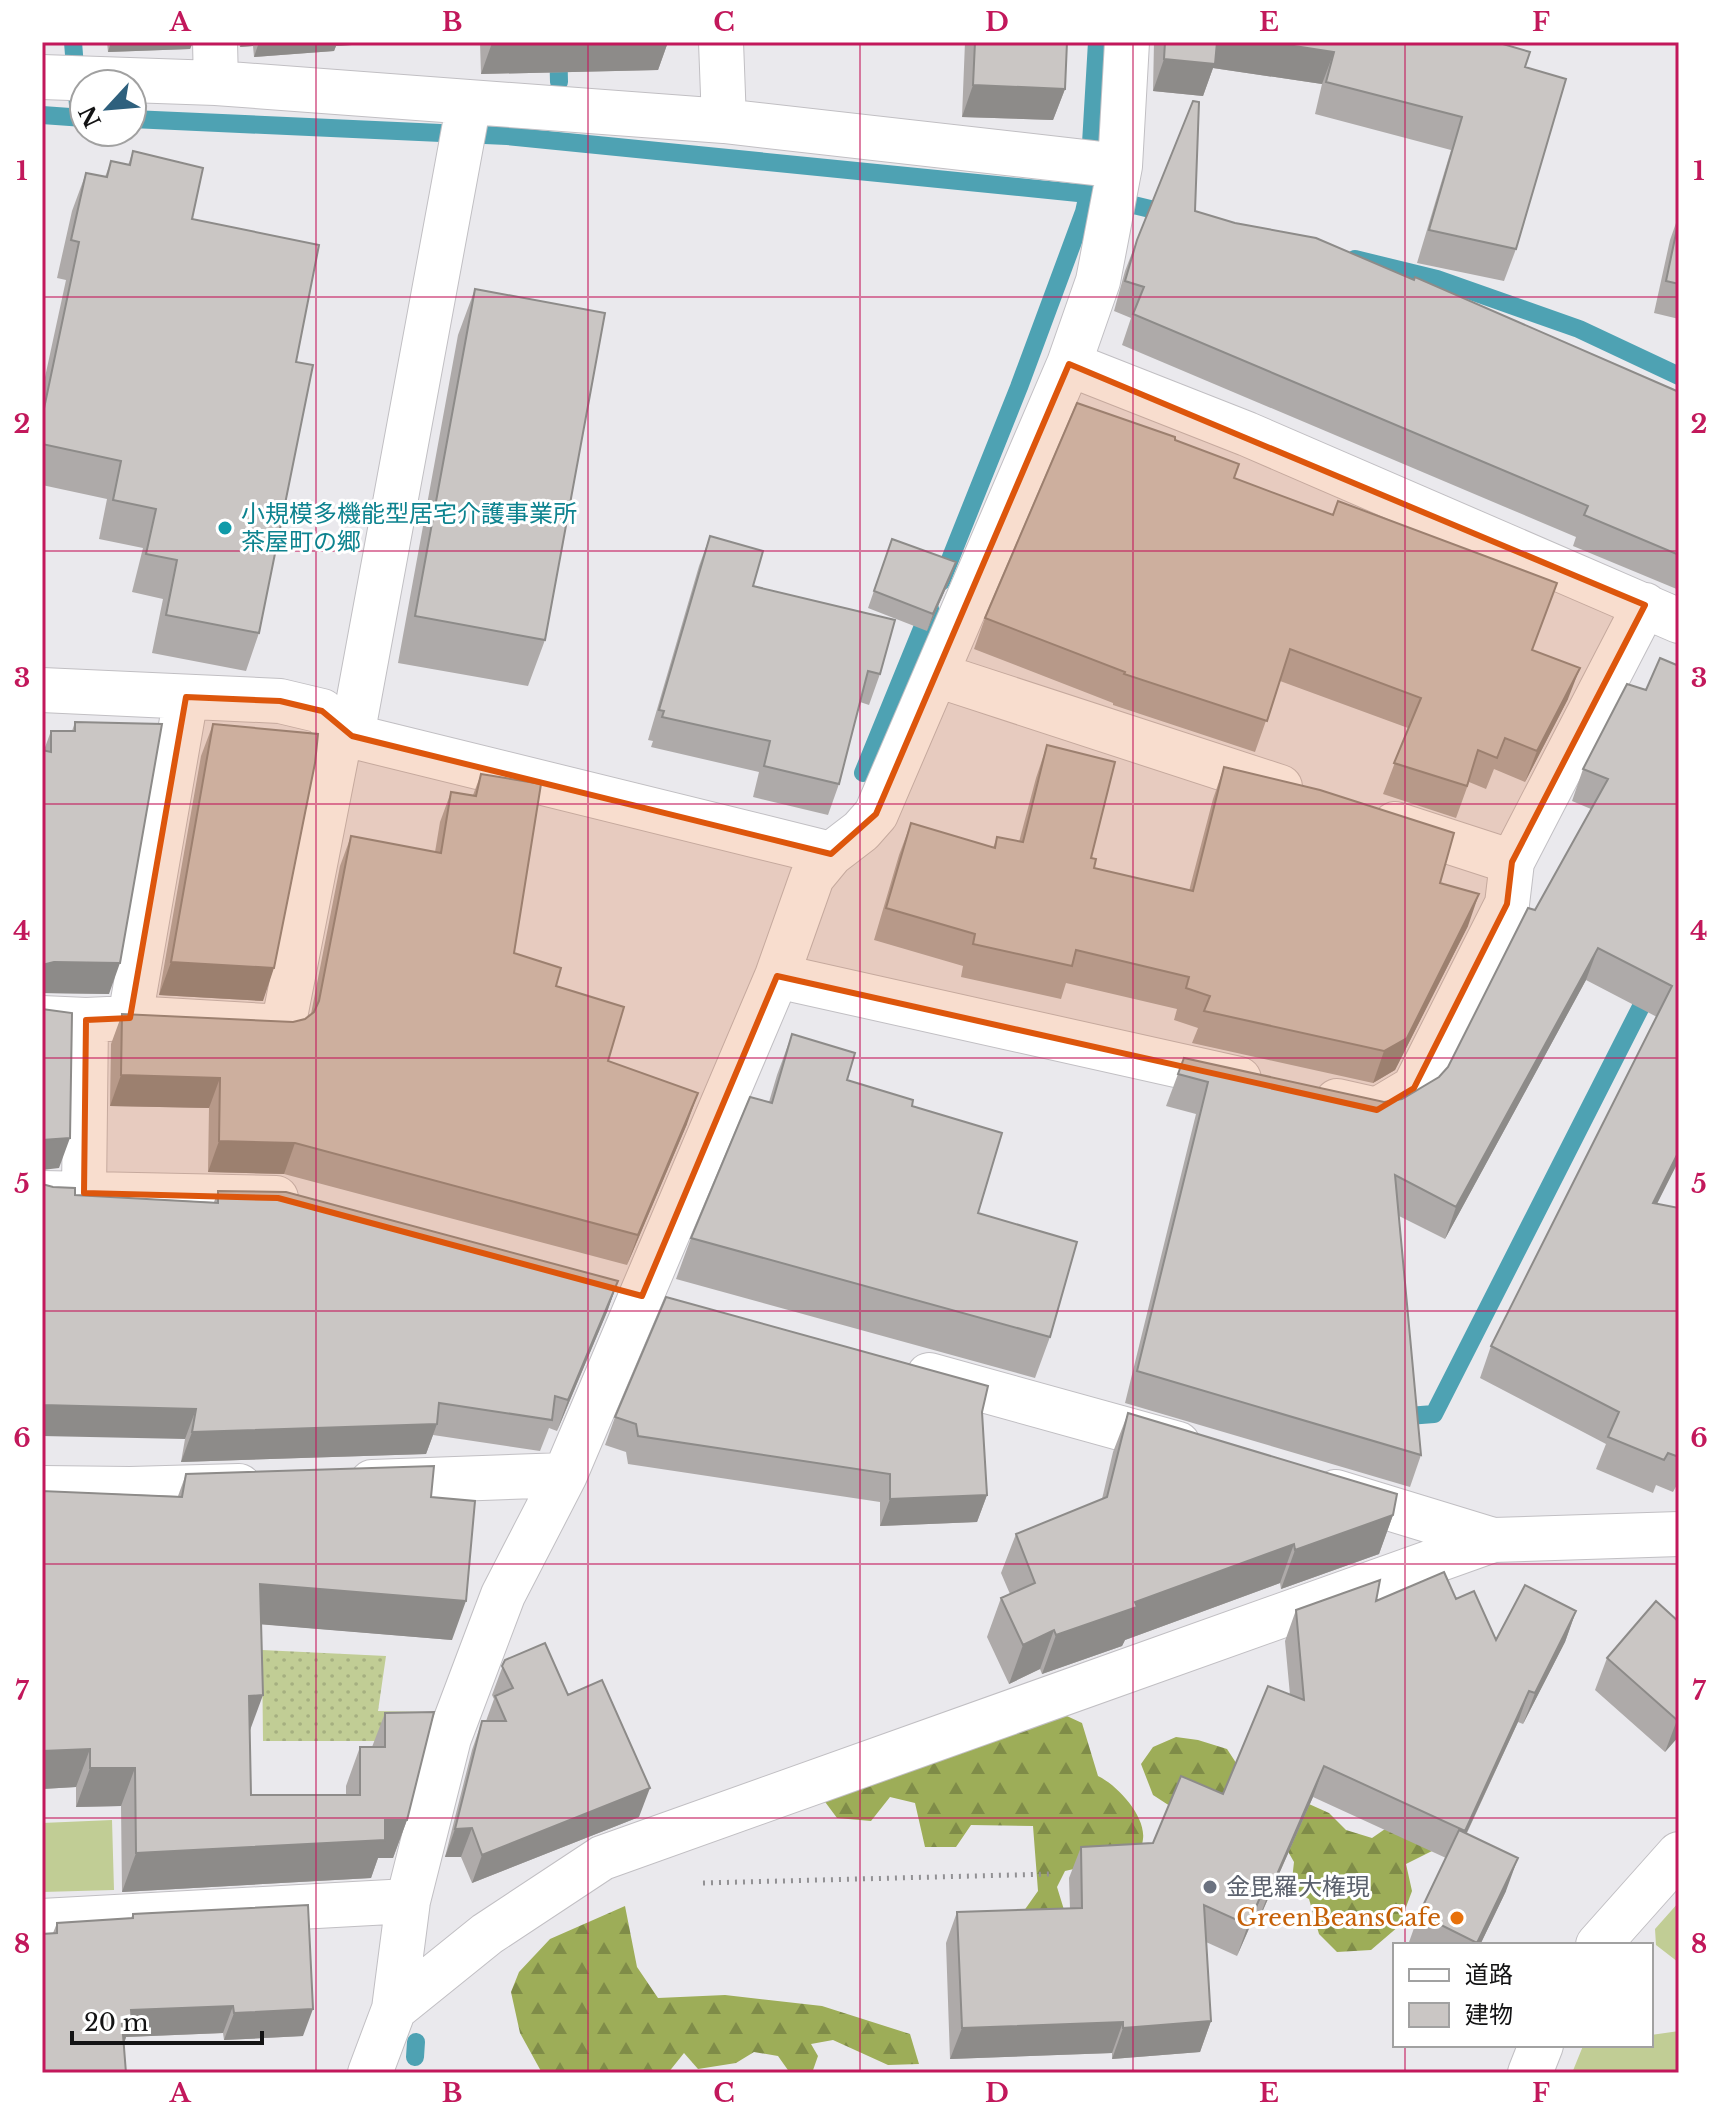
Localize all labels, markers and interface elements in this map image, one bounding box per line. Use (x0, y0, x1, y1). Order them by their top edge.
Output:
text: A (168, 6, 191, 38)
text: B (442, 6, 462, 38)
text: C (713, 6, 735, 38)
text: D (985, 6, 1009, 38)
text: E (1259, 6, 1279, 38)
text: F (1532, 6, 1550, 38)
north arrow (68, 68, 148, 148)
text: N (74, 101, 107, 132)
text: 1 (16, 155, 28, 187)
text: 1 (1693, 155, 1705, 187)
text: 2 (14, 408, 30, 440)
text: 2 (1691, 408, 1707, 440)
place label: 小規模多機能型居宅介護事業所 茶屋町の郷 (241, 499, 577, 556)
marker: 小規模多機能型居宅介護事業所 茶屋町の郷 (216, 519, 234, 537)
text: 3 (14, 662, 30, 694)
text: 3 (1691, 662, 1707, 694)
text: 4 (13, 915, 31, 947)
text: 4 (1690, 915, 1708, 947)
text: 5 (14, 1168, 30, 1200)
text: 5 (1691, 1168, 1707, 1200)
text: 6 (13, 1422, 31, 1454)
text: 6 (1690, 1422, 1708, 1454)
text: 7 (15, 1675, 29, 1707)
text: 7 (1692, 1675, 1706, 1707)
place label: 金毘羅大権現 (1226, 1872, 1370, 1901)
marker: 金毘羅大権現 (1201, 1878, 1219, 1896)
place label: GreenBeansCafe (1236, 1903, 1441, 1932)
marker: GreenBeansCafe (1448, 1909, 1466, 1927)
text: 8 (14, 1928, 30, 1960)
text: 8 (1691, 1928, 1707, 1960)
legend (1393, 1943, 1653, 2047)
text: 道路 (1465, 1960, 1513, 1989)
scale bar (72, 1995, 262, 2045)
text: 建物 (1465, 2000, 1513, 2029)
text: 20 m (84, 2008, 149, 2037)
text: A (168, 2077, 191, 2109)
text: B (442, 2077, 462, 2109)
text: C (713, 2077, 735, 2109)
text: D (985, 2077, 1009, 2109)
text: E (1259, 2077, 1279, 2109)
text: F (1532, 2077, 1550, 2109)

